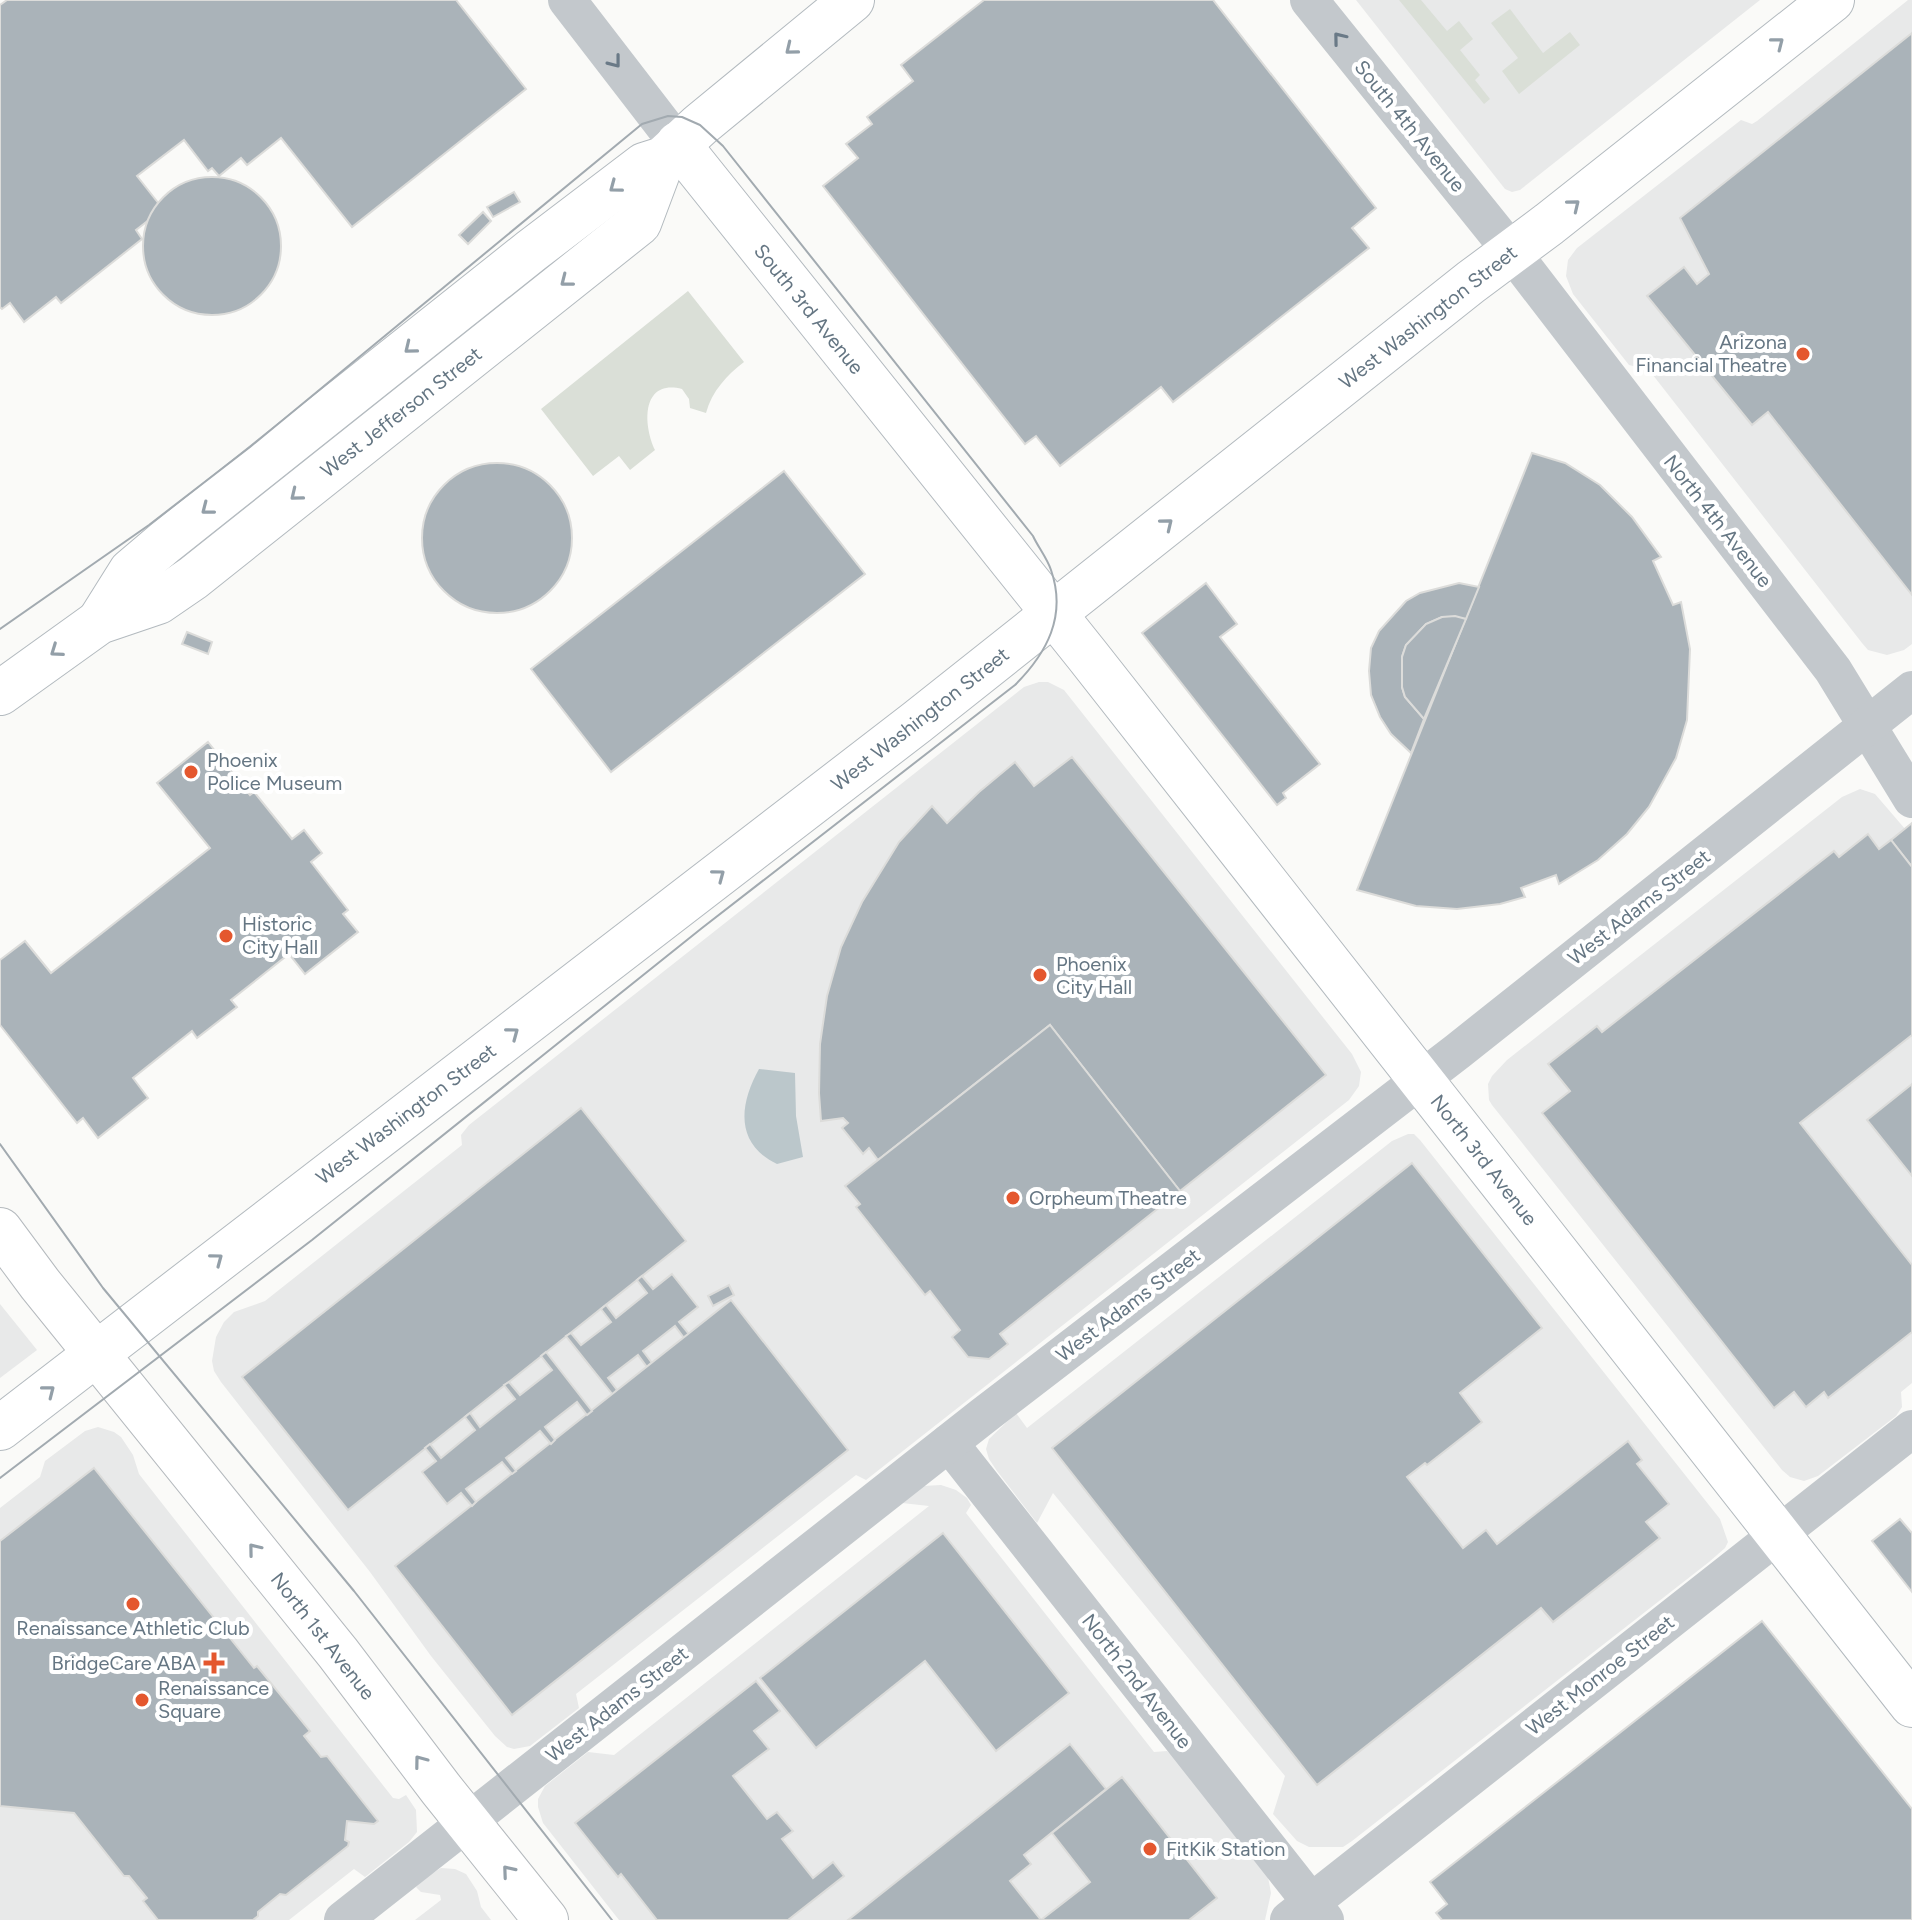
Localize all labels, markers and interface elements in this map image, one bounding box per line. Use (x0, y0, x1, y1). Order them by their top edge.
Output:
one-way arrow (1335, 32, 1349, 47)
one-way arrow (1769, 38, 1783, 53)
one-way arrow (786, 39, 800, 54)
one-way arrow (605, 53, 619, 68)
street label: South 4th Avenue (1350, 55, 1470, 197)
one-way arrow (609, 177, 624, 192)
one-way arrow (1565, 200, 1580, 214)
street label: South 3rd Avenue (749, 239, 869, 379)
street label: West Washington Street (1334, 240, 1522, 394)
one-way arrow (560, 272, 575, 286)
place label: Arizona Financial Theatre (1635, 330, 1787, 377)
one-way arrow (404, 338, 419, 352)
street label: West Jefferson Street (316, 342, 486, 482)
marker: Arizona Financial Theatre (1794, 345, 1812, 363)
street label: North 4th Avenue (1659, 450, 1777, 592)
one-way arrow (291, 485, 305, 500)
one-way arrow (201, 500, 216, 514)
one-way arrow (1158, 519, 1172, 534)
one-way arrow (51, 641, 65, 656)
street label: West Washington Street (826, 642, 1014, 796)
place label: Phoenix Police Museum (207, 748, 342, 795)
marker: Phoenix Police Museum (182, 763, 200, 781)
street label: West Adams Street (1563, 844, 1715, 970)
one-way arrow (710, 870, 725, 884)
place label: Historic City Hall (242, 912, 318, 959)
marker: Historic City Hall (217, 927, 235, 945)
place label: Phoenix City Hall (1056, 952, 1132, 999)
marker: Phoenix City Hall (1031, 966, 1049, 984)
one-way arrow (504, 1028, 518, 1042)
street label: West Washington Street (311, 1039, 501, 1189)
street label: North 3rd Avenue (1425, 1090, 1543, 1230)
place label: Orpheum Theatre (1029, 1186, 1187, 1210)
marker: Orpheum Theatre (1004, 1189, 1022, 1207)
street label: West Adams Street (1051, 1243, 1205, 1367)
one-way arrow (208, 1255, 223, 1269)
one-way arrow (40, 1387, 55, 1401)
one-way arrow (249, 1544, 264, 1558)
street label: North 1st Avenue (266, 1567, 380, 1705)
marker: Renaissance Athletic Club (124, 1595, 142, 1613)
street label: North 2nd Avenue (1077, 1609, 1197, 1753)
street label: West Monroe Street (1521, 1610, 1679, 1740)
place label: Renaissance Athletic Club (16, 1616, 250, 1640)
street label: West Adams Street (541, 1641, 693, 1767)
place label: BridgeCare ABA (51, 1651, 196, 1675)
marker: BridgeCare ABA (203, 1652, 225, 1674)
place label: Renaissance Square (158, 1676, 269, 1723)
marker: Renaissance Square (133, 1691, 151, 1709)
one-way arrow (415, 1755, 429, 1770)
place label: FitKik Station (1166, 1837, 1286, 1861)
marker: FitKik Station (1141, 1840, 1159, 1858)
one-way arrow (503, 1865, 518, 1880)

